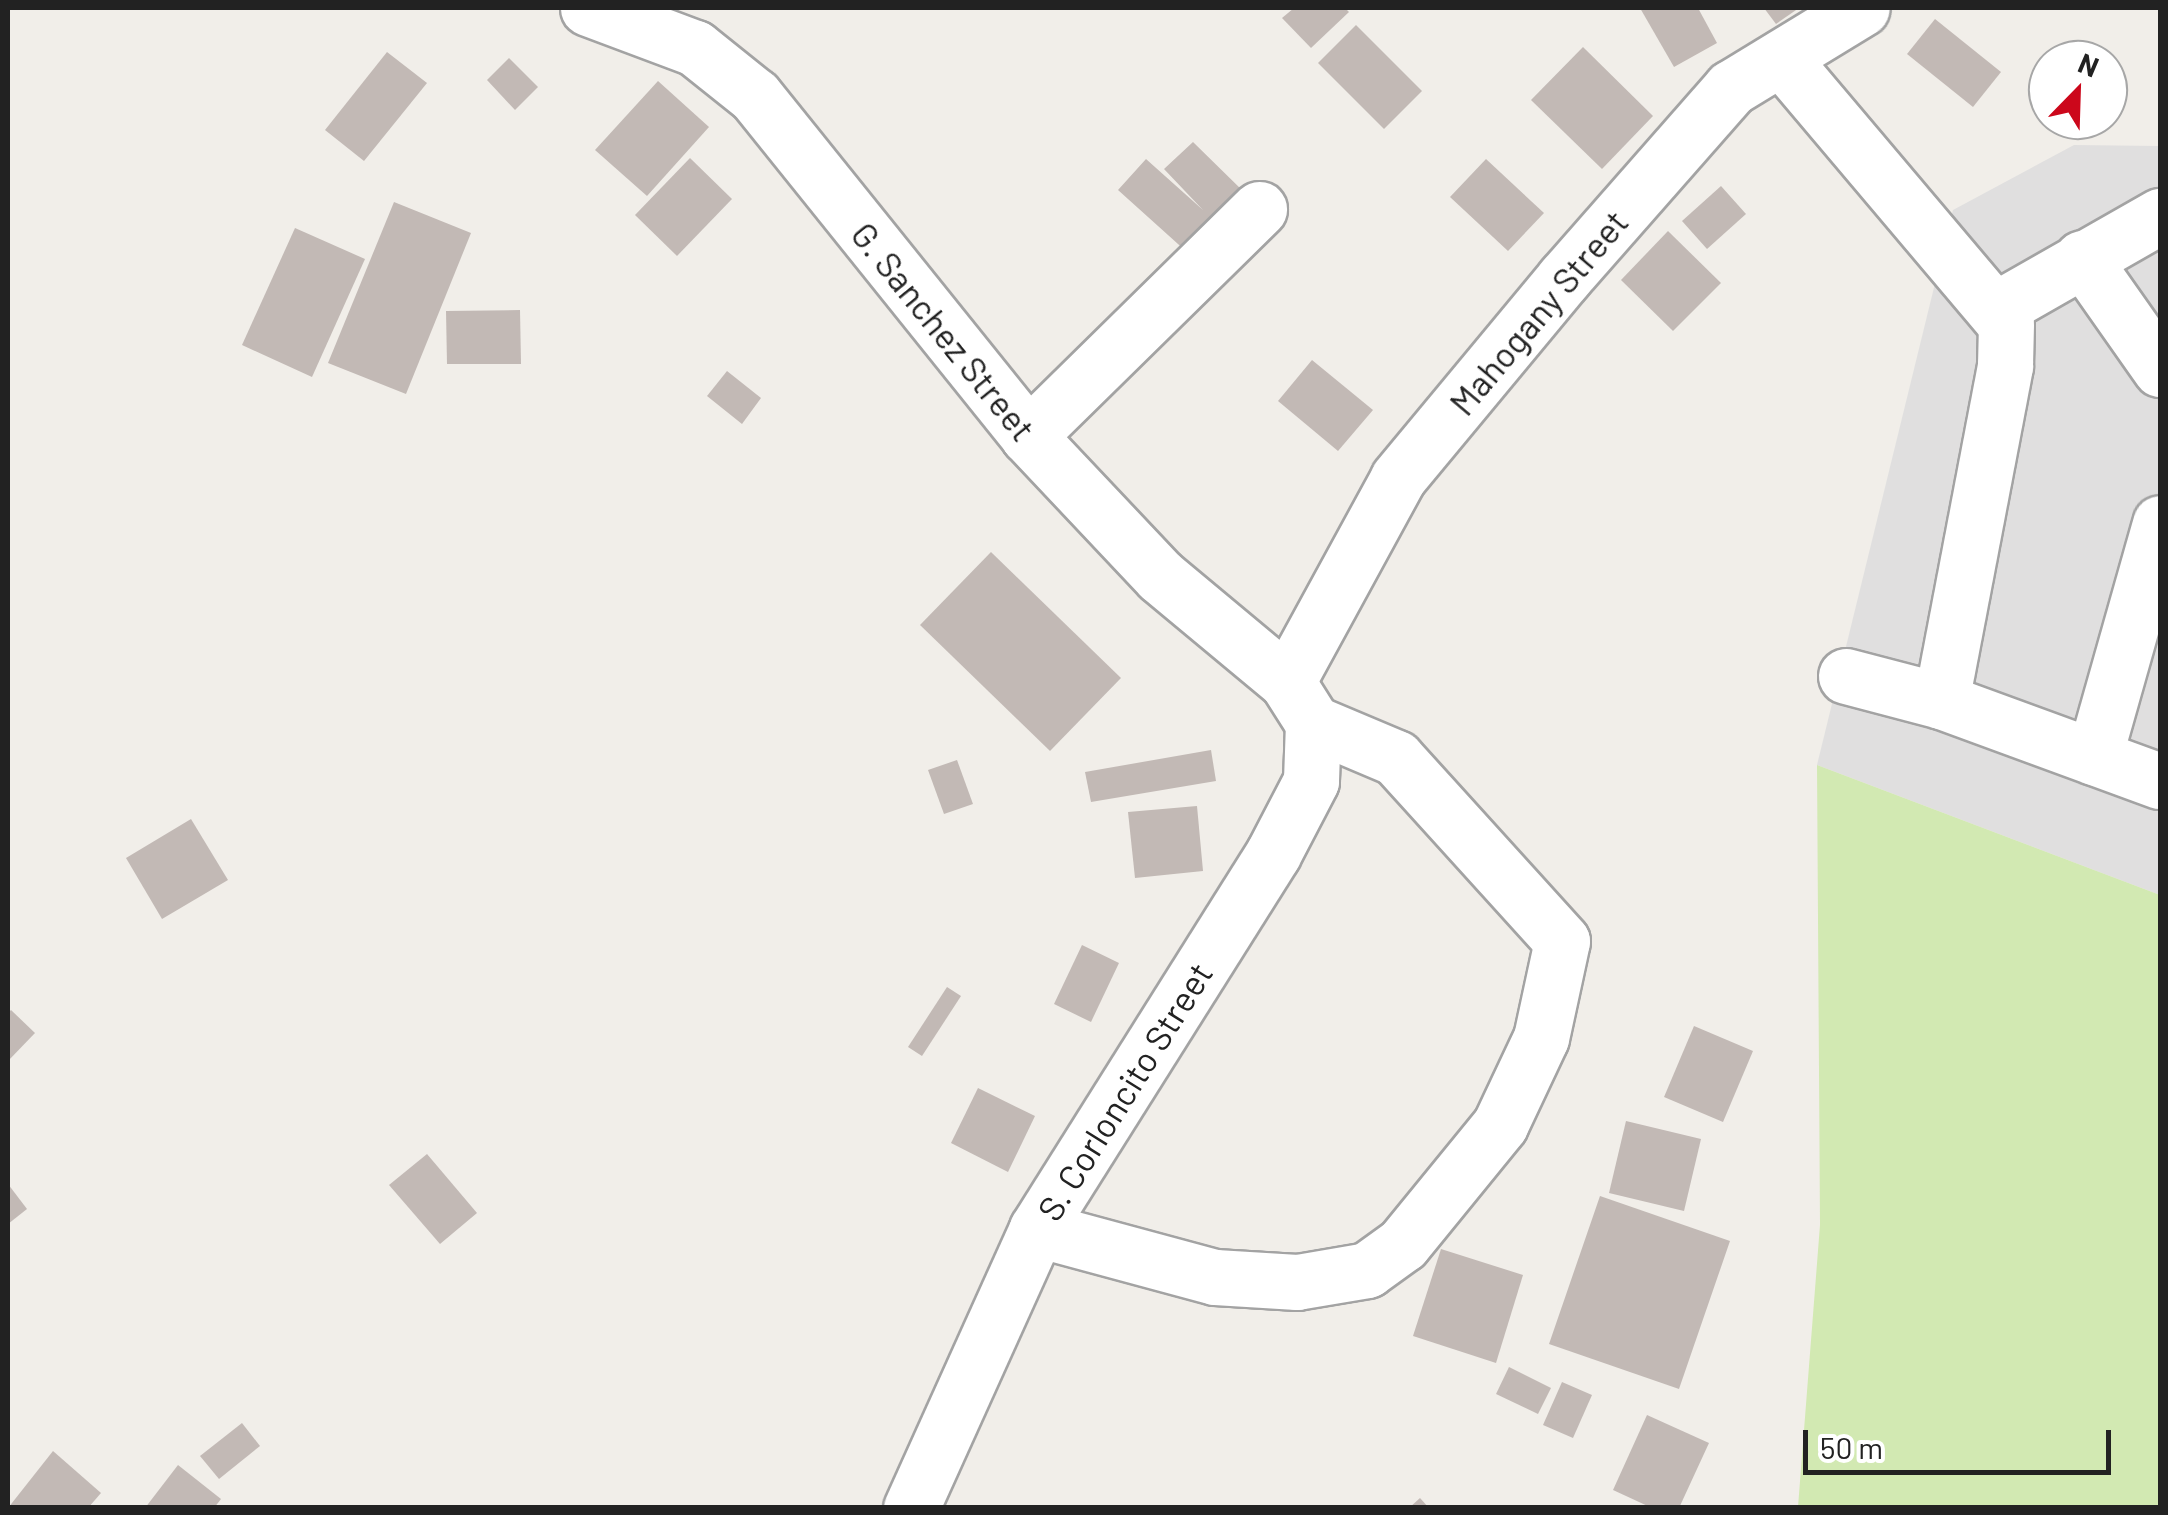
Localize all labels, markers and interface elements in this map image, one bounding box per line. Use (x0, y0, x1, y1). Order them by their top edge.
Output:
north arrow (2028, 40, 2128, 140)
text: N (2074, 45, 2104, 84)
street label: Mahogany Street (1440, 201, 1636, 423)
street label: G. Sanchez Street (843, 213, 1045, 449)
street label: S. Corloncito Street (1028, 954, 1220, 1228)
scale bar (1808, 1410, 2116, 1472)
text: 50 m (1820, 1429, 1883, 1465)

